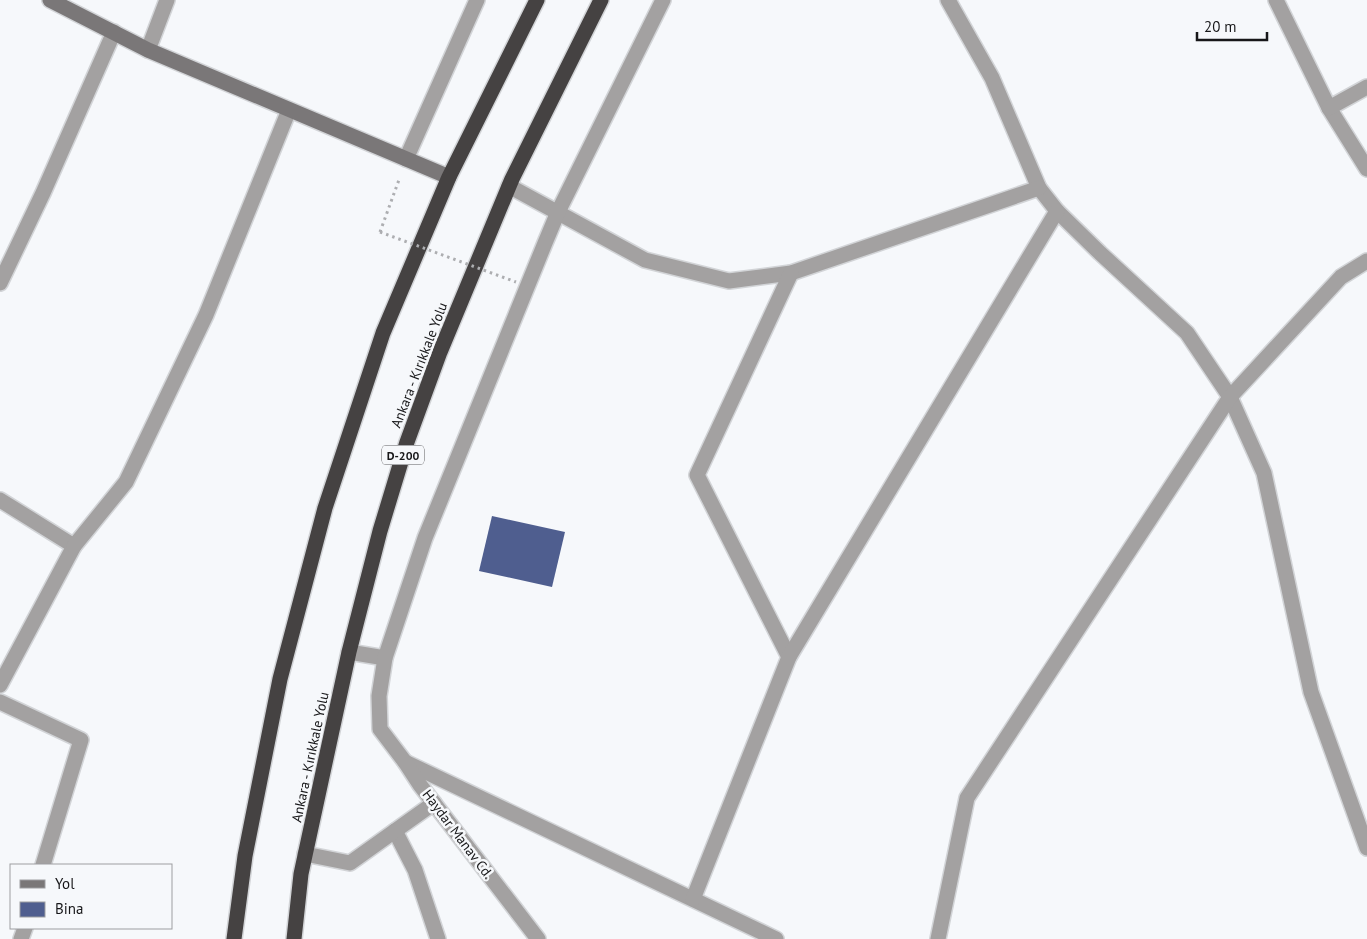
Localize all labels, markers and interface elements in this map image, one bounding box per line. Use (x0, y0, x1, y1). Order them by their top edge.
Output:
scale bar (1197, 10, 1267, 42)
text: 20 m (1204, 17, 1237, 36)
street label: Ankara - Kırıkkale Yolu (387, 300, 451, 430)
road number: D-200 (382, 446, 424, 464)
street label: Ankara - Kırıkkale Yolu (287, 690, 333, 824)
street label: Haydar Manav Cd. (419, 786, 497, 882)
legend (10, 864, 172, 929)
text: Yol (55, 874, 75, 893)
text: Bina (55, 899, 83, 918)

